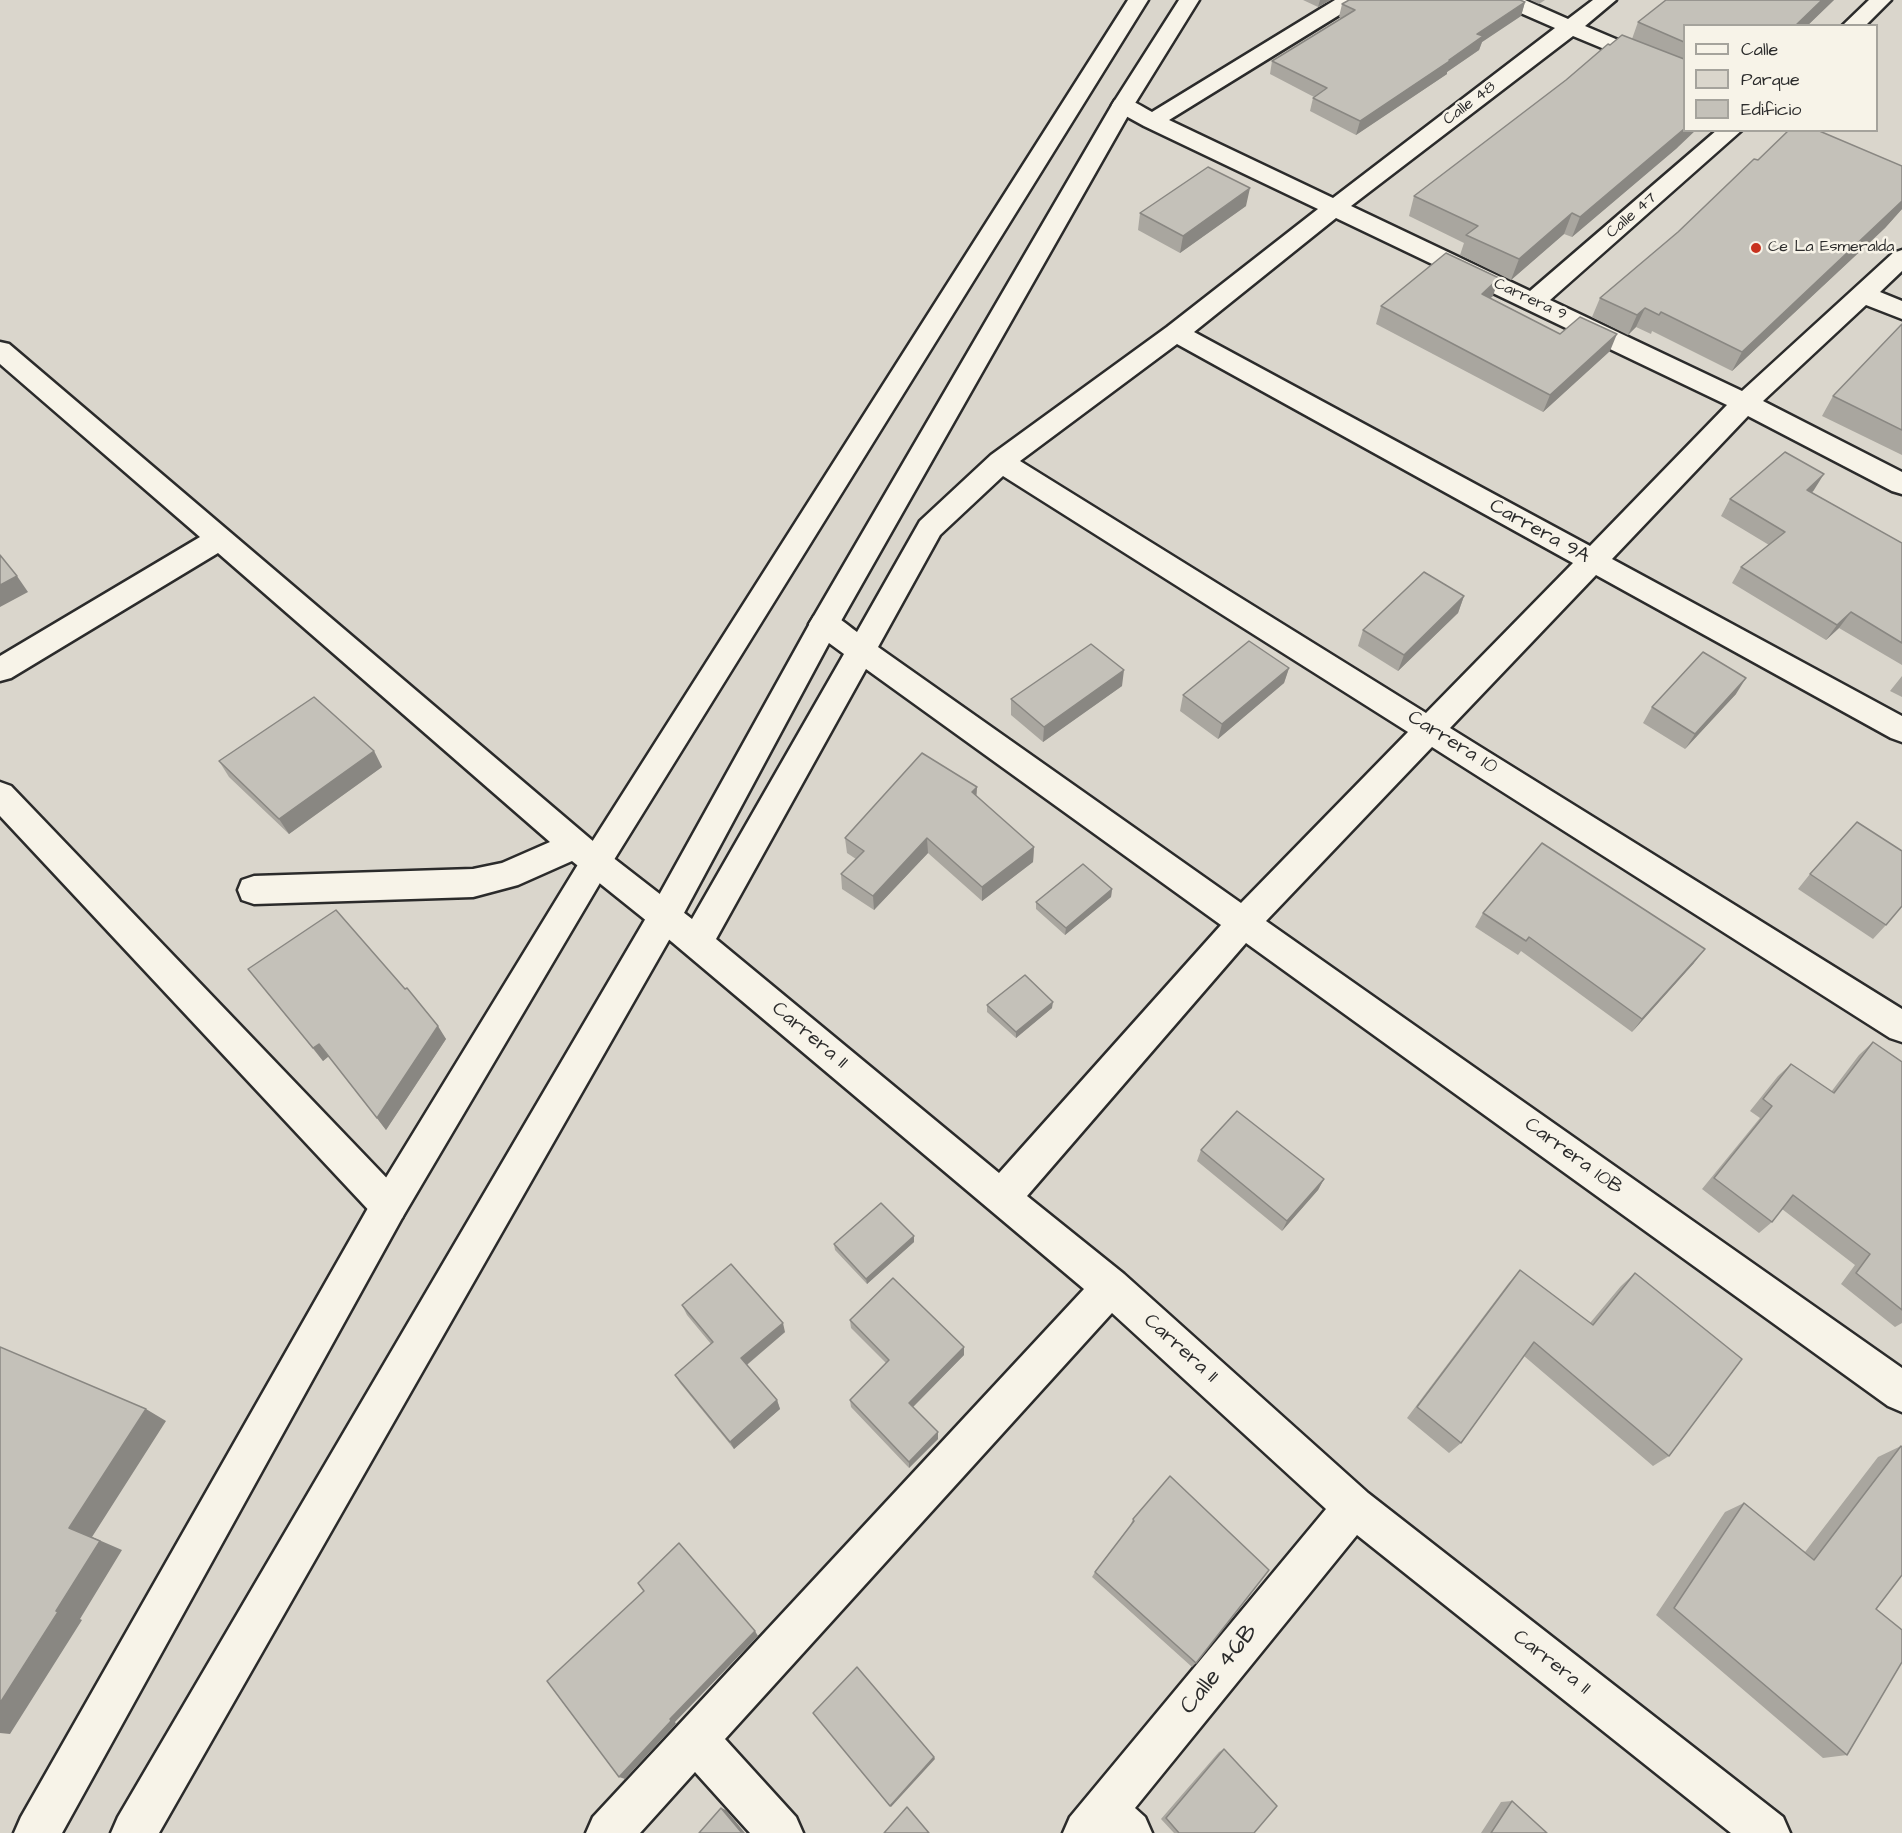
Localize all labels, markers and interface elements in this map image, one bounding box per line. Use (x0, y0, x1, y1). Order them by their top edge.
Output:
legend (1683, 24, 1878, 132)
text: Calle (1741, 37, 1778, 62)
text: Parque (1741, 67, 1800, 92)
street label: Calle 48 (1440, 78, 1500, 130)
text: Edificio (1741, 97, 1801, 122)
street label: Calle 47 (1603, 189, 1661, 243)
place label: Ce La Esmeralda (1768, 238, 1894, 258)
marker: Ce La Esmeralda (1749, 241, 1763, 255)
street label: Carrera 9 (1490, 275, 1570, 325)
street label: Carrera 9A (1485, 495, 1593, 569)
street label: Carrera 10 (1403, 706, 1501, 780)
street label: Carrera 11 (766, 997, 852, 1075)
street label: Carrera 10B (1519, 1113, 1627, 1201)
street label: Carrera 11 (1138, 1309, 1222, 1389)
street label: Calle 46B (1175, 1619, 1265, 1721)
street label: Carrera 11 (1508, 1625, 1594, 1701)

